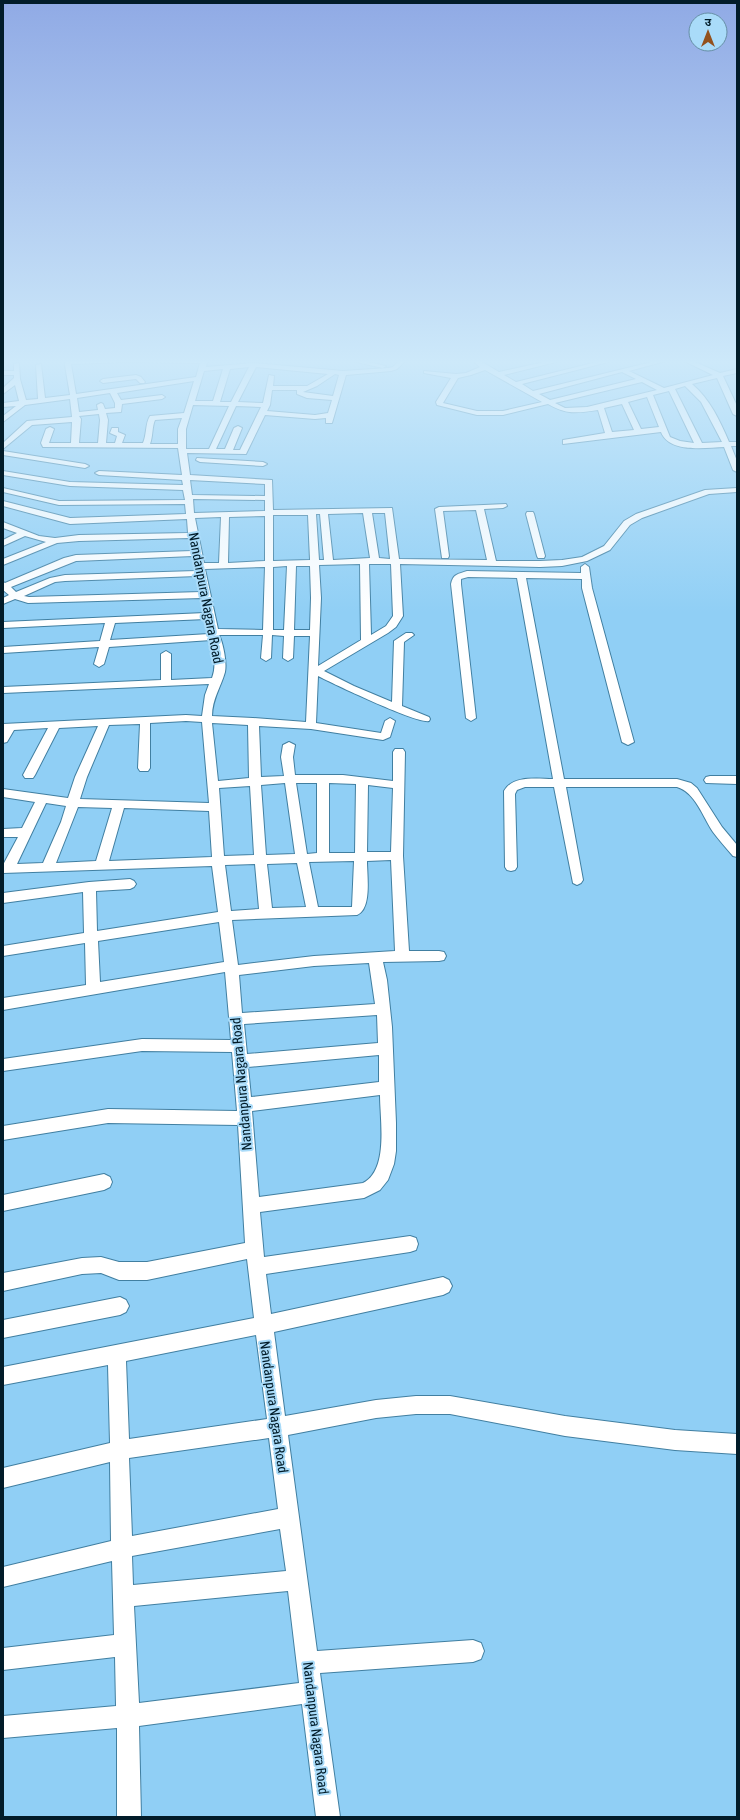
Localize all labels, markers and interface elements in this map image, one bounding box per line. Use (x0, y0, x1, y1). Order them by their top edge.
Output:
north arrow (688, 12, 728, 52)
text: उ (705, 16, 712, 28)
street label: Nandanpura Nagara Road (185, 531, 227, 665)
street label: Nandanpura Nagara Road (227, 1017, 255, 1151)
street label: Nandanpura Nagara Road (257, 1340, 291, 1474)
street label: Nandanpura Nagara Road (300, 1661, 332, 1795)

